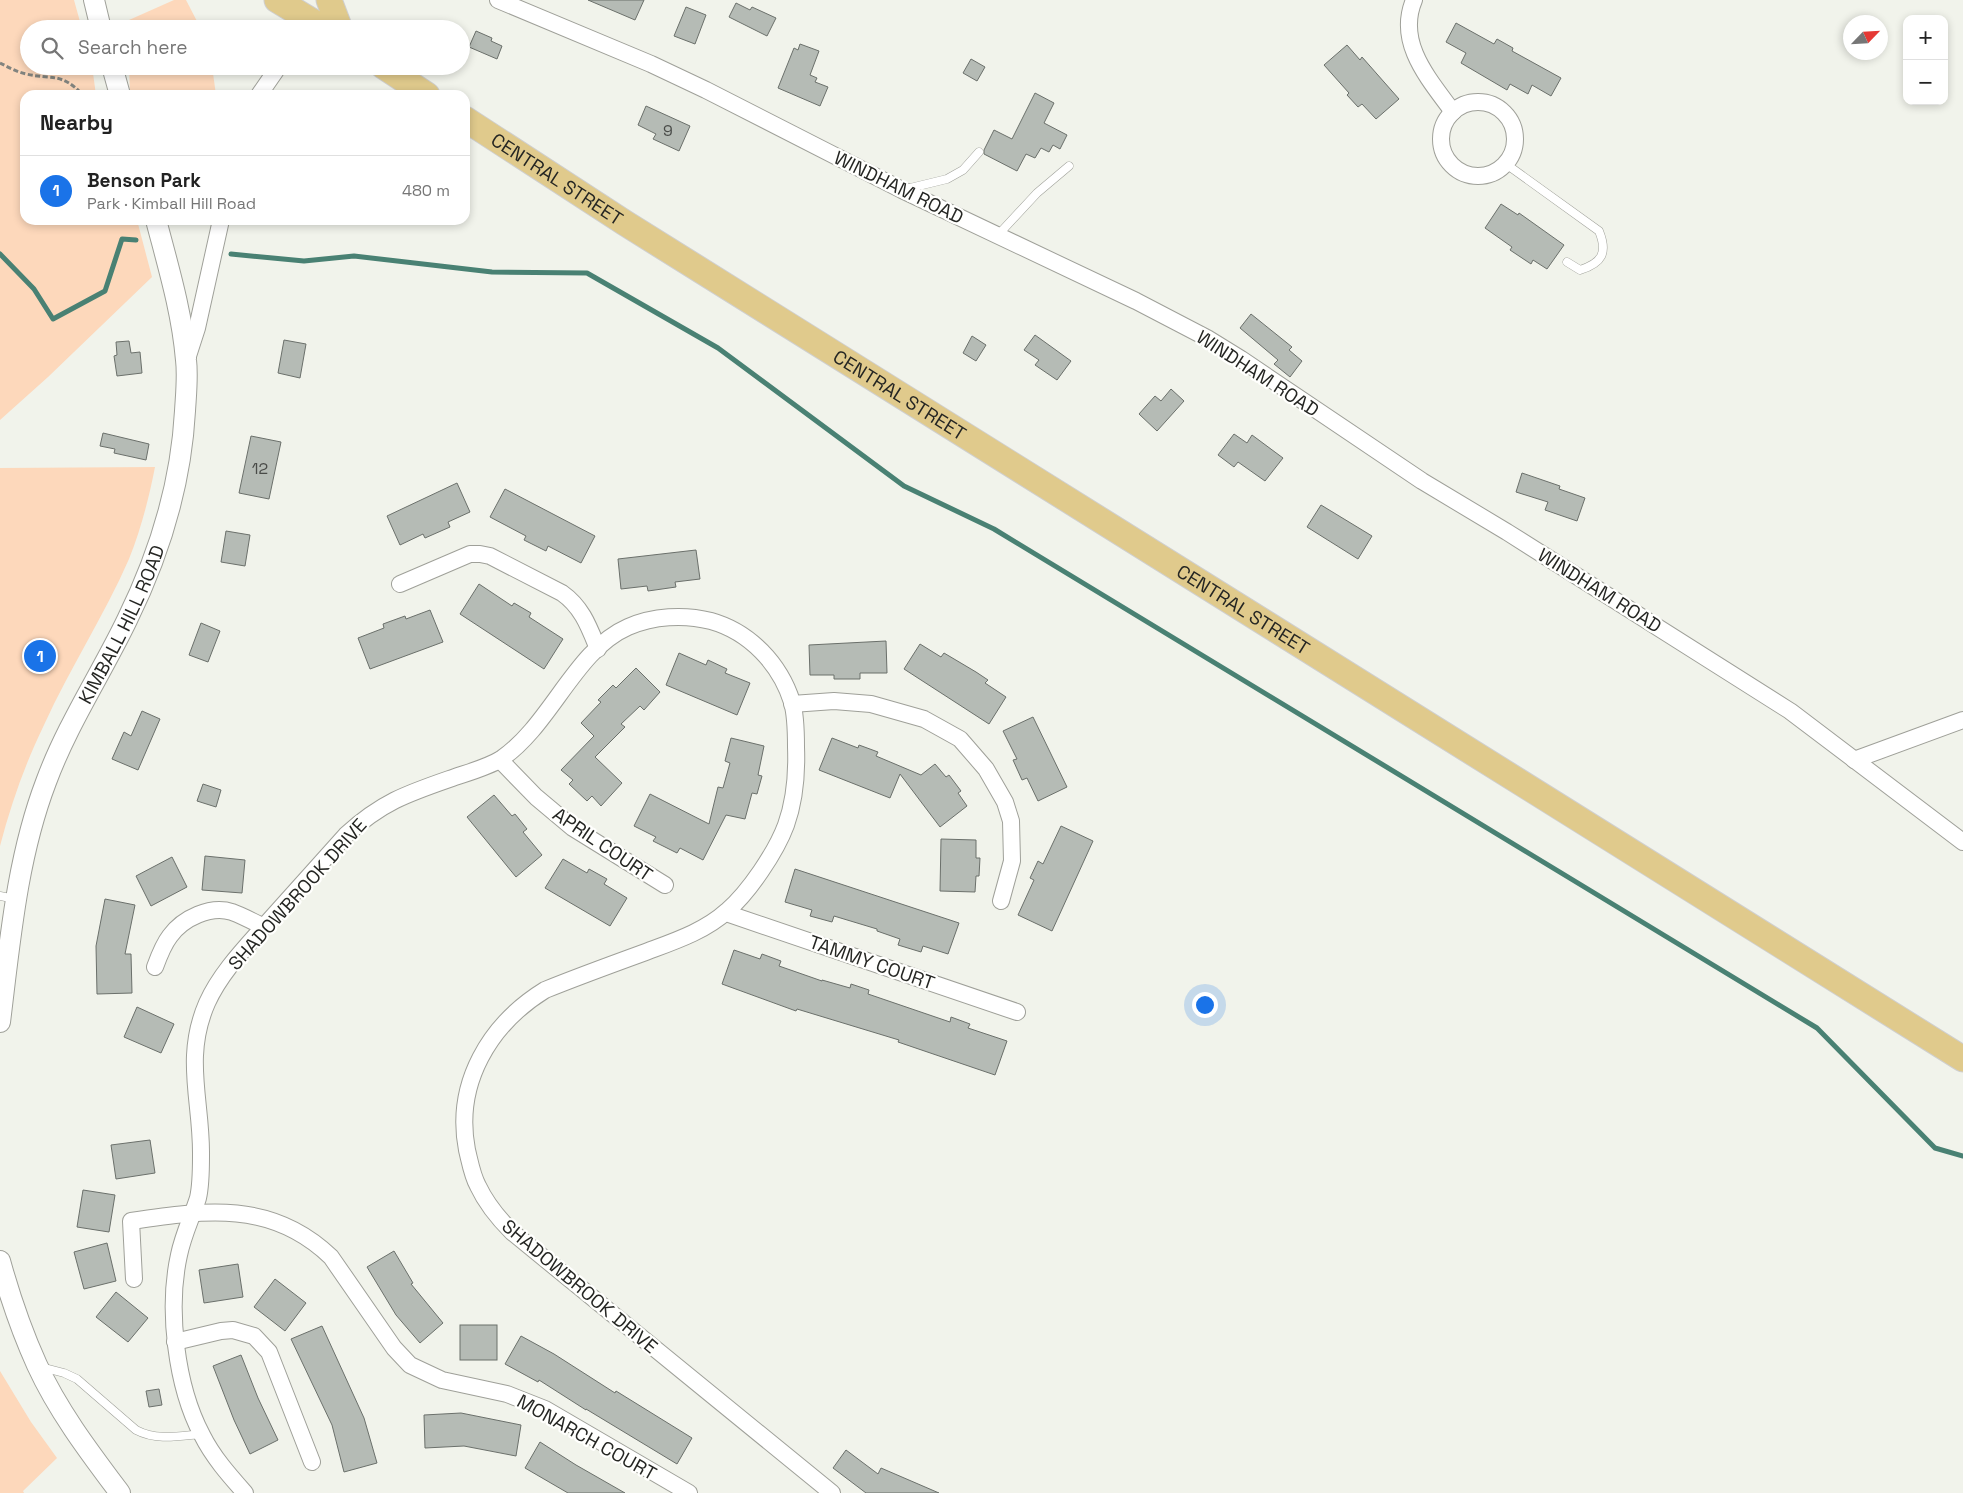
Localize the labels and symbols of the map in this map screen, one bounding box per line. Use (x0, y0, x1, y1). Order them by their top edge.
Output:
north arrow (1843, 15, 1888, 60)
house number: 9 (663, 120, 673, 141)
street label: CENTRAL STREET (486, 127, 628, 231)
street label: WINDHAM ROAD (830, 145, 968, 230)
street label: WINDHAM ROAD (1192, 324, 1324, 422)
street label: CENTRAL STREET (828, 344, 971, 446)
house number: 12 (252, 458, 268, 479)
street label: KIMBALL HILL ROAD (73, 542, 170, 708)
street label: WINDHAM ROAD (1533, 542, 1666, 638)
street label: CENTRAL STREET (1172, 559, 1314, 661)
pin: 1 (24, 637, 56, 675)
street label: APRIL COURT (548, 802, 658, 887)
street label: SHADOWBROOK DRIVE (223, 813, 372, 976)
street label: TAMMY COURT (806, 929, 938, 996)
your location (1192, 992, 1218, 1018)
street label: SHADOWBROOK DRIVE (497, 1214, 663, 1359)
street label: MONARCH COURT (513, 1389, 661, 1486)

